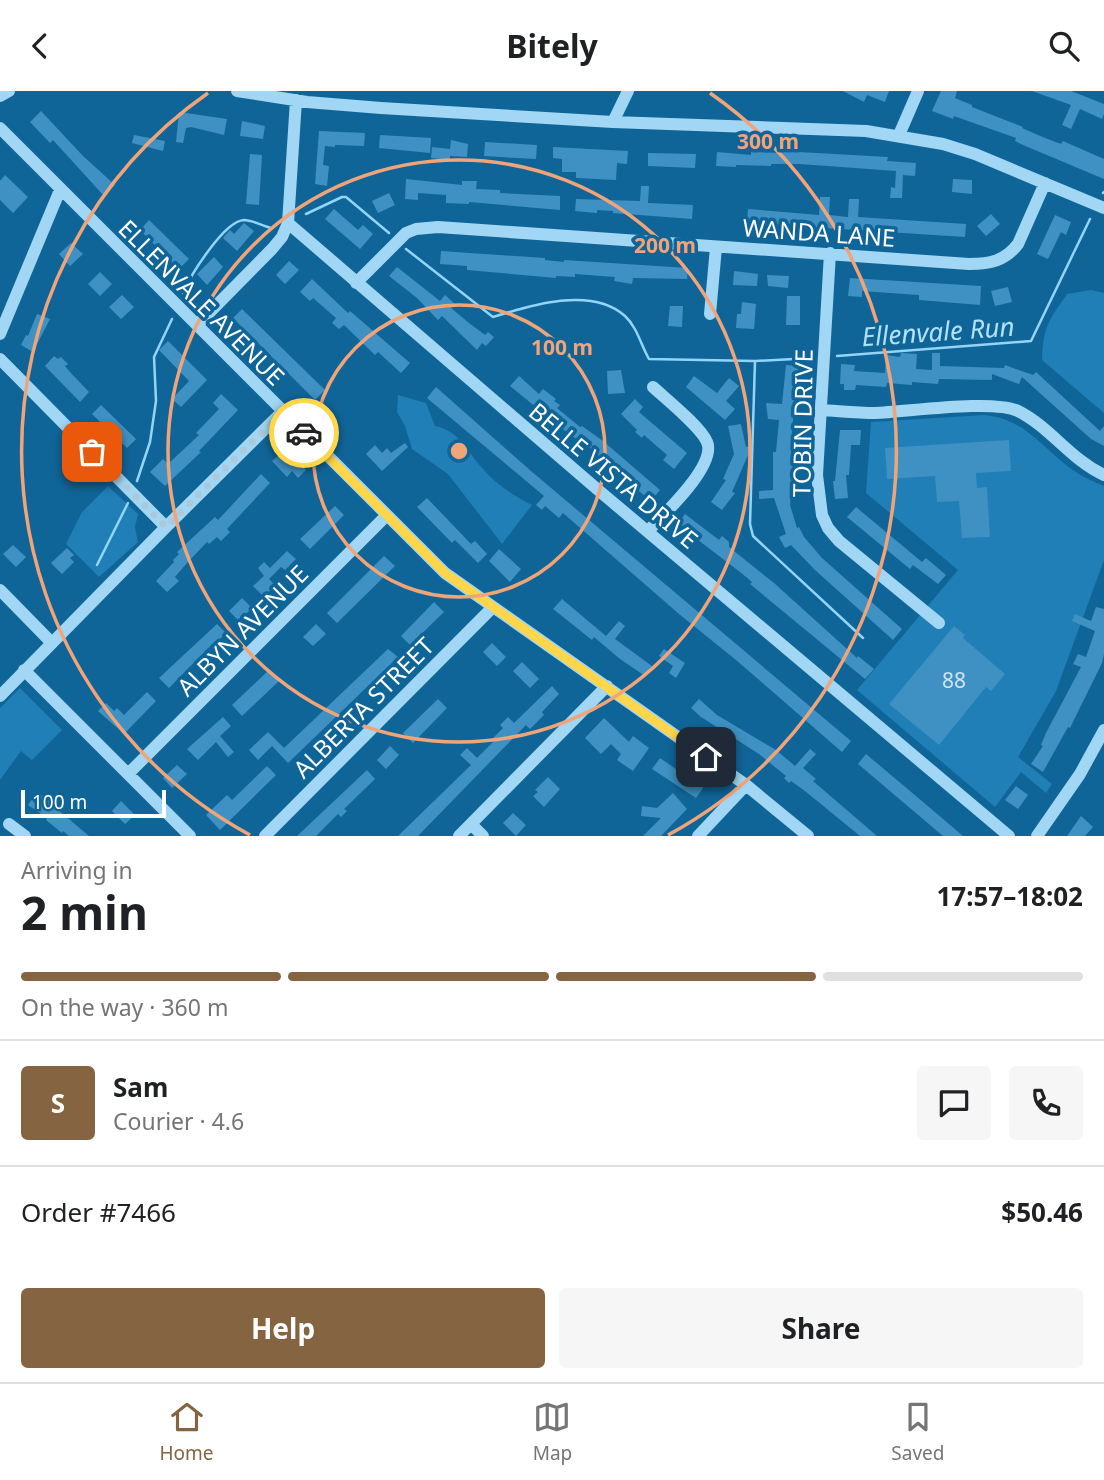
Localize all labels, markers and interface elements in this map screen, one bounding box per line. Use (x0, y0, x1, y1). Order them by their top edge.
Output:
text: Bitely (506, 24, 598, 67)
icon: back (21, 27, 59, 65)
icon: search (1045, 27, 1083, 65)
text: 300 m (737, 127, 799, 155)
street label: WANDA LANE (742, 210, 896, 254)
street label: ELLENVALE AVENUE (112, 212, 292, 392)
text: 200 m (634, 231, 696, 259)
water label: Ellenvale Run (860, 308, 1016, 354)
text: 100 m (531, 333, 593, 361)
street label: TOBIN DRIVE (784, 349, 820, 497)
street label: BELLE VISTA DRIVE (523, 395, 705, 555)
courier (269, 398, 339, 468)
icon: car (285, 414, 323, 452)
pin (62, 422, 122, 482)
icon: bag (73, 433, 111, 471)
centre of rings (447, 439, 471, 463)
street label: ALBYN AVENUE (169, 557, 315, 703)
street label: ALBERTA STREET (285, 629, 441, 785)
house number: 88 (942, 666, 966, 694)
pin (676, 727, 736, 787)
icon: home (687, 738, 725, 776)
scale bar (21, 787, 166, 819)
text: 100 m (32, 789, 87, 815)
text: Arriving in (21, 854, 133, 886)
text: 17:57–18:02 (936, 878, 1083, 914)
text: 2 min (21, 881, 148, 943)
text: On the way · 360 m (21, 991, 228, 1023)
button: chat (917, 1066, 991, 1140)
button: phone (1009, 1066, 1083, 1140)
text: Sam (113, 1069, 168, 1105)
text: S (51, 1085, 65, 1121)
text: Courier · 4.6 (113, 1105, 244, 1137)
text: Order #7466 (21, 1194, 176, 1230)
text: $50.46 (1001, 1194, 1083, 1230)
button: Help (21, 1288, 545, 1368)
button: Share (559, 1288, 1083, 1368)
tab: Home (160, 1398, 214, 1466)
tab: Map (533, 1398, 572, 1466)
tab: Saved (891, 1398, 944, 1466)

